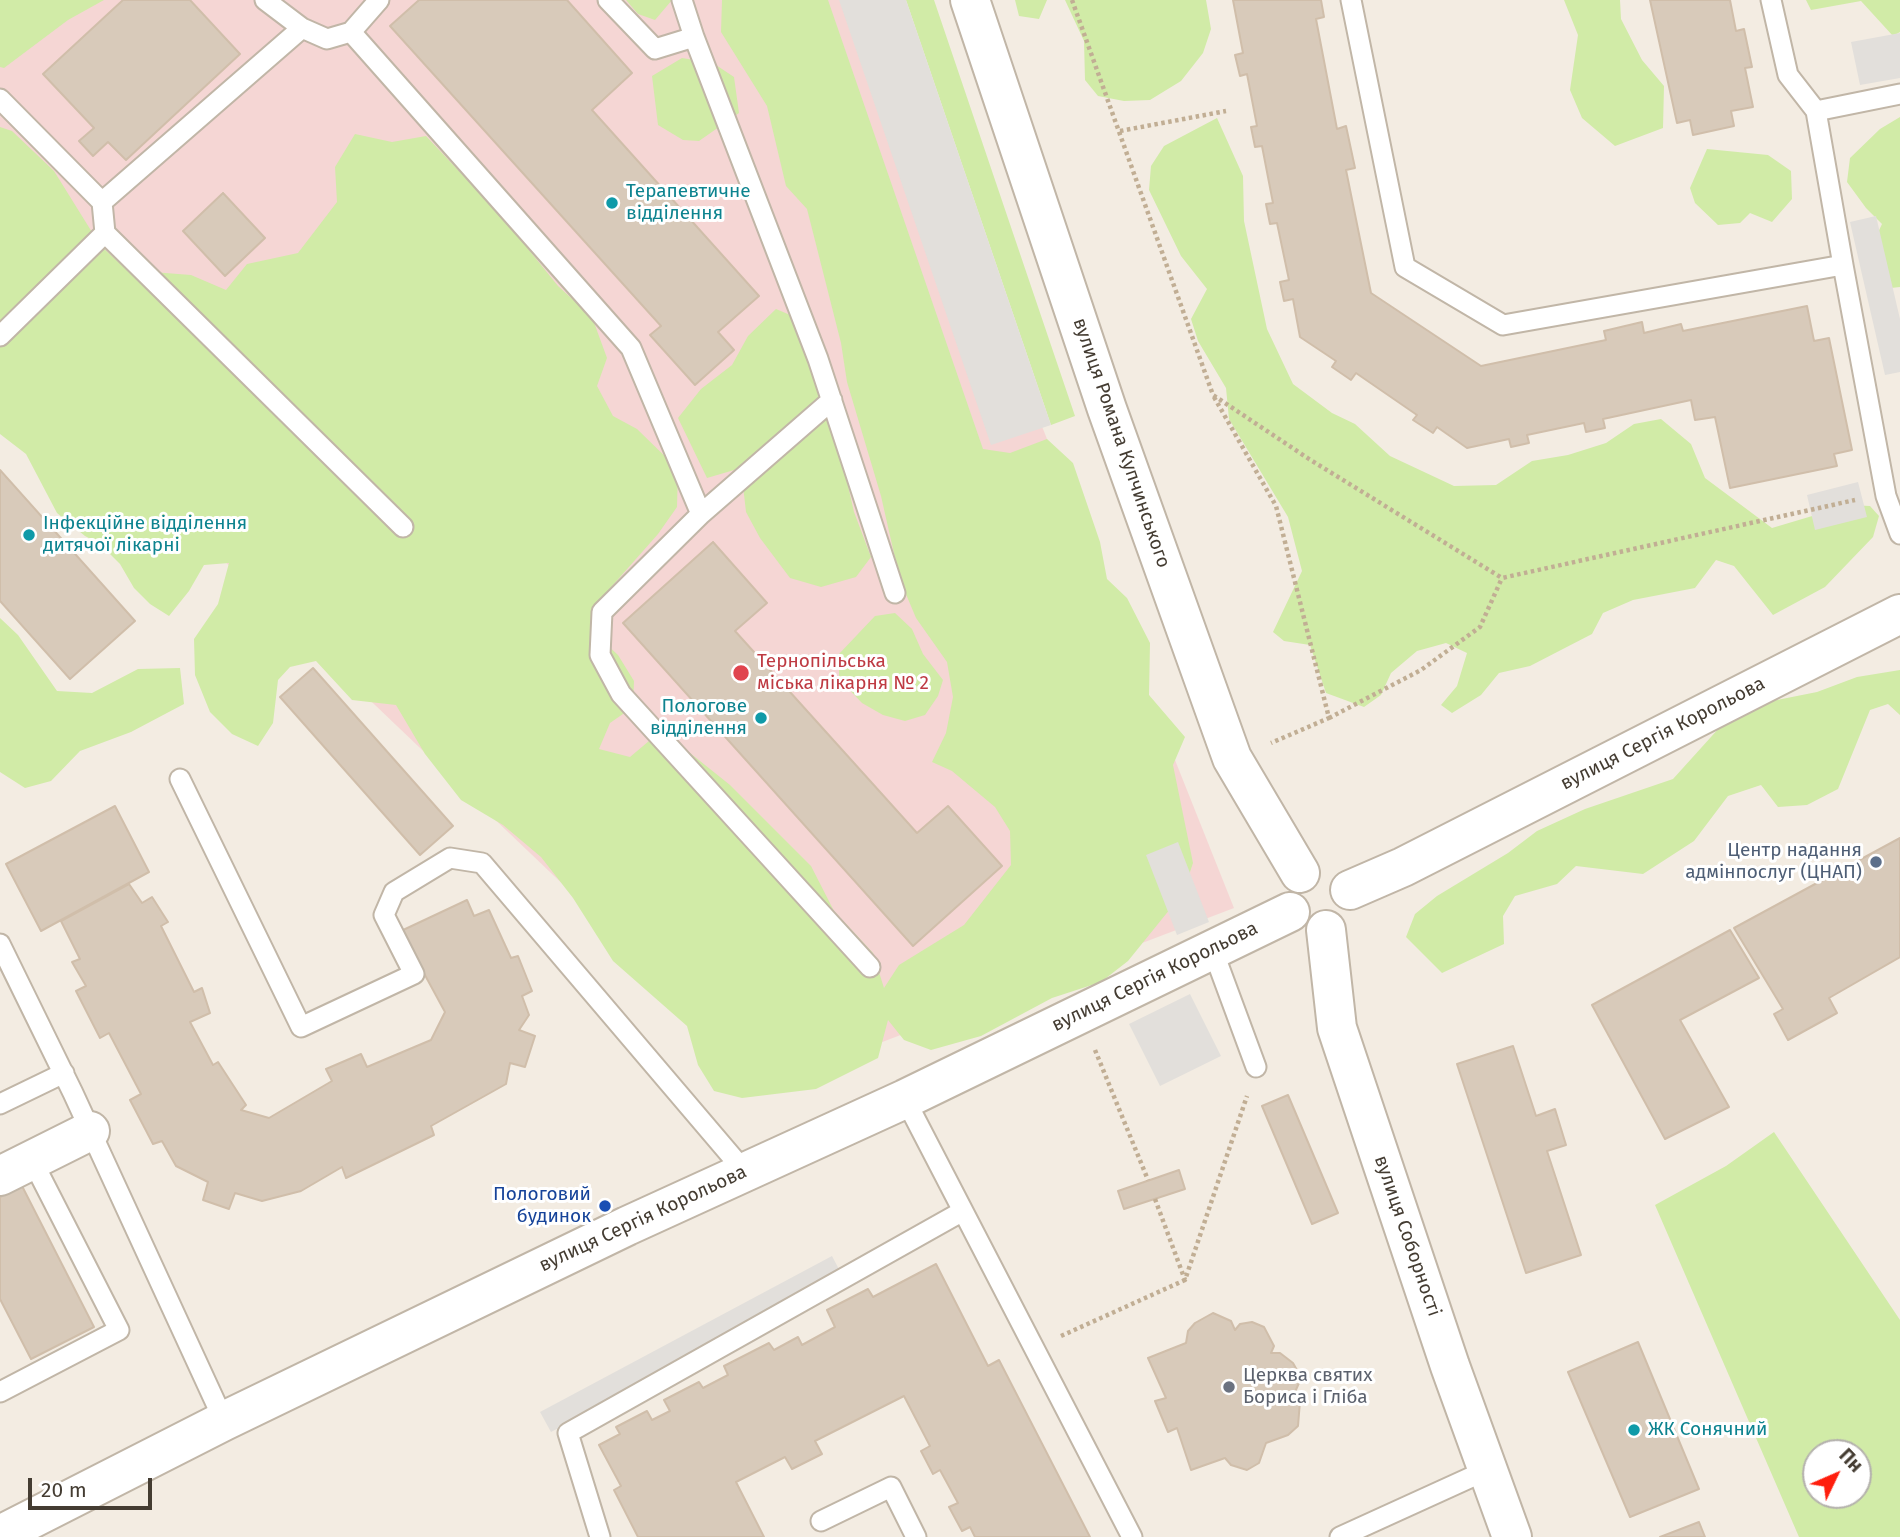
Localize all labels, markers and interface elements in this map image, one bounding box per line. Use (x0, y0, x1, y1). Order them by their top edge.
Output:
place label: Терапевтичне відділення (626, 181, 751, 225)
marker: Терапевтичне відділення (604, 195, 620, 211)
street label: вулиця Романа Купчинського (1067, 315, 1175, 571)
place label: Інфекційне відділення дитячої лікарні (43, 513, 247, 557)
marker: Інфекційне відділення дитячої лікарні (21, 527, 37, 543)
place label: Тернопільська міська лікарня № 2 (757, 651, 929, 695)
marker: Тернопільська міська лікарня № 2 (731, 663, 751, 683)
street label: вулиця Сергія Корольова (1557, 672, 1769, 796)
place label: Пологове відділення (650, 696, 747, 740)
marker: Пологове відділення (753, 710, 769, 726)
place label: Центр надання адмінпослуг (ЦНАП) (1685, 840, 1862, 884)
marker: Центр надання адмінпослуг (ЦНАП) (1868, 854, 1884, 870)
street label: вулиця Сергія Корольова (1048, 917, 1262, 1037)
street label: вулиця Соборності (1369, 1153, 1445, 1319)
street label: вулиця Сергія Корольова (536, 1161, 750, 1277)
place label: Пологовий будинок (493, 1184, 591, 1228)
marker: Пологовий будинок (597, 1198, 613, 1214)
place label: Церква святих Бориса і Гліба (1243, 1365, 1372, 1409)
marker: Церква святих Бориса і Гліба (1221, 1379, 1237, 1395)
place label: ЖК Сонячний (1648, 1419, 1767, 1441)
marker: ЖК Сонячний (1626, 1422, 1642, 1438)
north arrow (1802, 1439, 1872, 1509)
text: Пн (1834, 1444, 1868, 1477)
scale bar (32, 1464, 156, 1508)
text: 20 m (41, 1477, 87, 1503)

